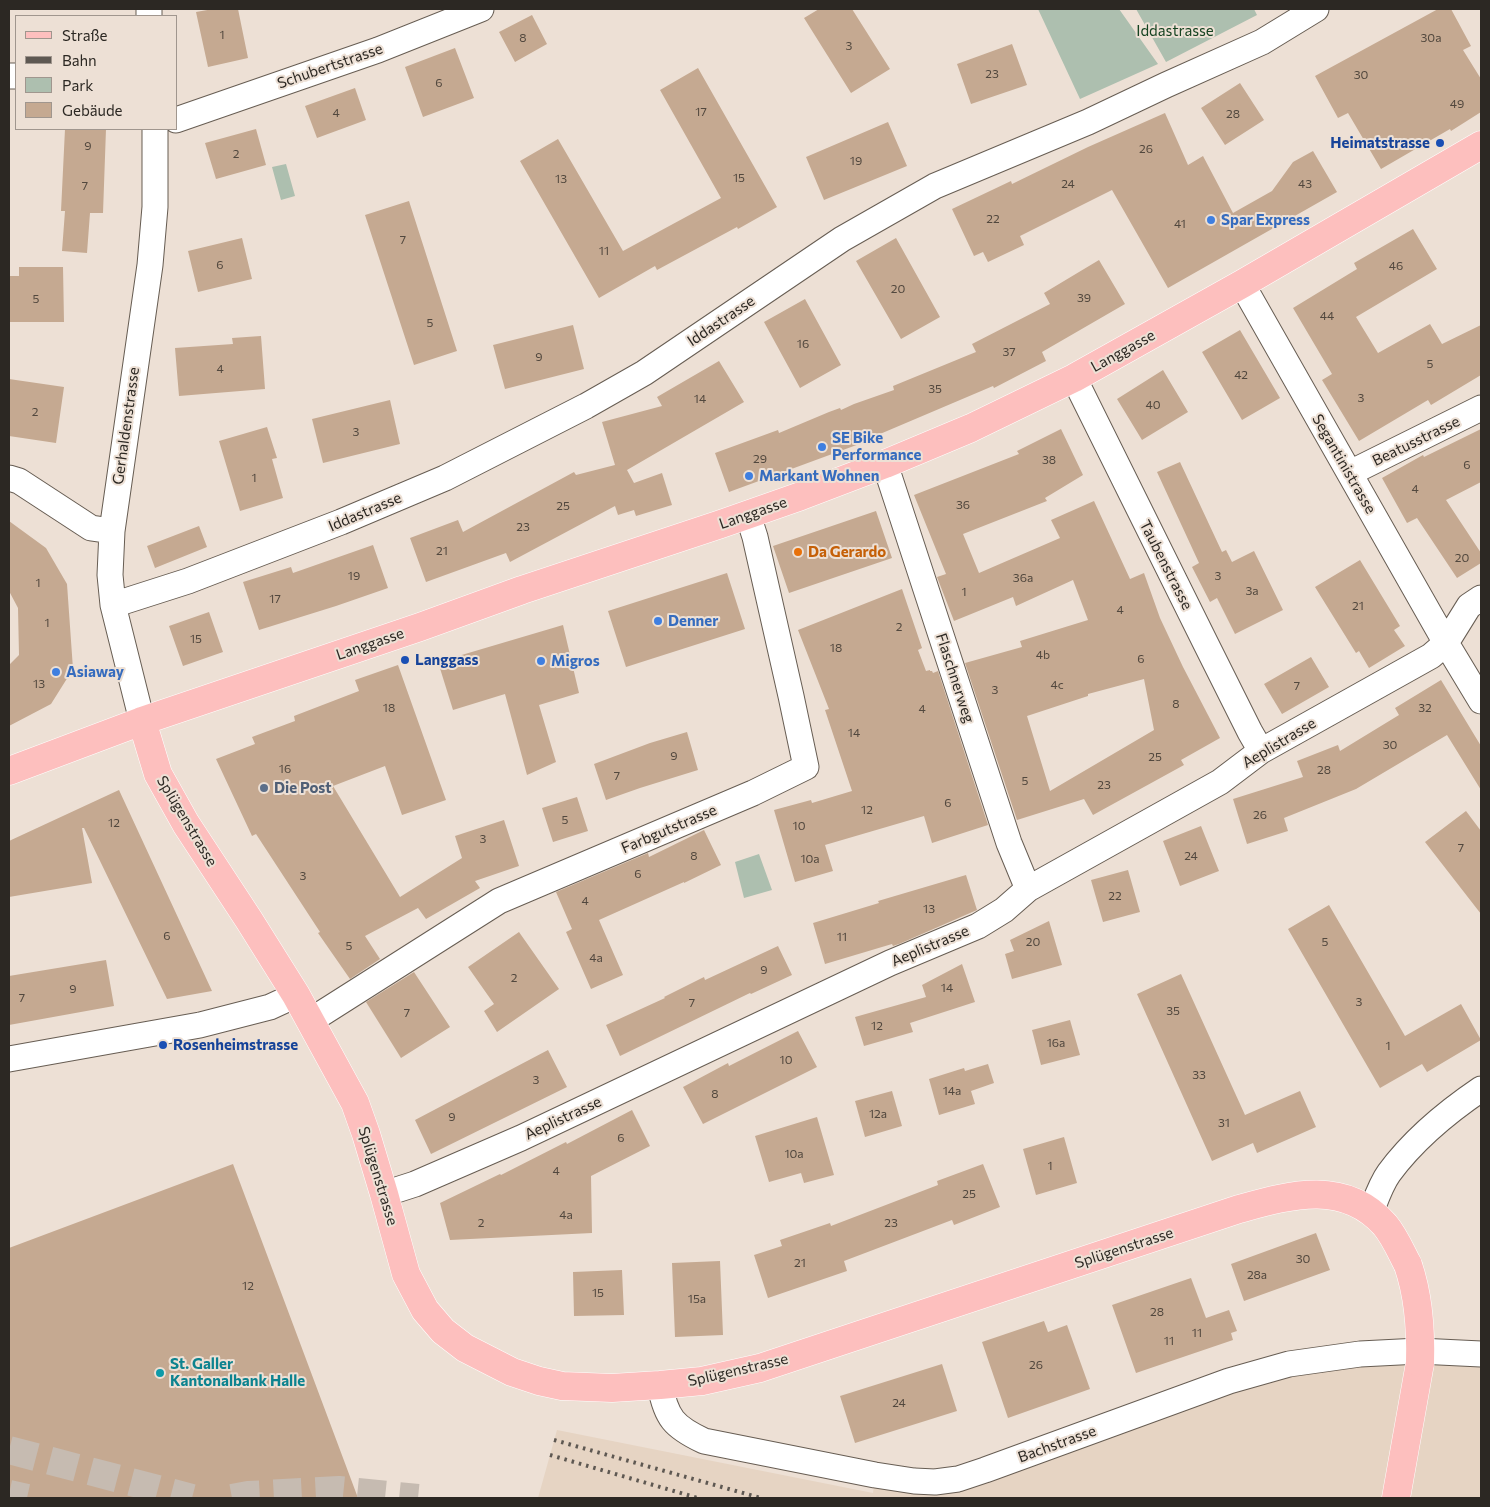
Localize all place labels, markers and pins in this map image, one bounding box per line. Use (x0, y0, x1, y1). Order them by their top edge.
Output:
place label: Heimatstrasse (1330, 134, 1430, 152)
marker: Heimatstrasse (1434, 137, 1446, 149)
place label: Spar Express (1221, 211, 1310, 229)
marker: Spar Express (1205, 214, 1217, 226)
place label: SE Bike Performance (832, 429, 921, 464)
marker: SE Bike Performance (816, 441, 828, 453)
place label: Markant Wohnen (759, 467, 879, 485)
marker: Markant Wohnen (743, 470, 755, 482)
place label: Da Gerardo (808, 543, 886, 561)
marker: Da Gerardo (792, 546, 804, 558)
place label: Denner (668, 612, 718, 630)
marker: Denner (652, 615, 664, 627)
place label: Langgass (415, 651, 479, 669)
place label: Migros (551, 652, 600, 670)
marker: Langgass (399, 654, 411, 666)
marker: Migros (535, 655, 547, 667)
place label: Asiaway (66, 663, 124, 681)
marker: Asiaway (50, 666, 62, 678)
place label: Die Post (274, 779, 332, 797)
marker: Die Post (258, 782, 270, 794)
place label: Rosenheimstrasse (173, 1036, 298, 1054)
marker: Rosenheimstrasse (157, 1039, 169, 1051)
place label: St. Galler Kantonalbank Halle (170, 1355, 305, 1390)
marker: St. Galler Kantonalbank Halle (154, 1367, 166, 1379)

